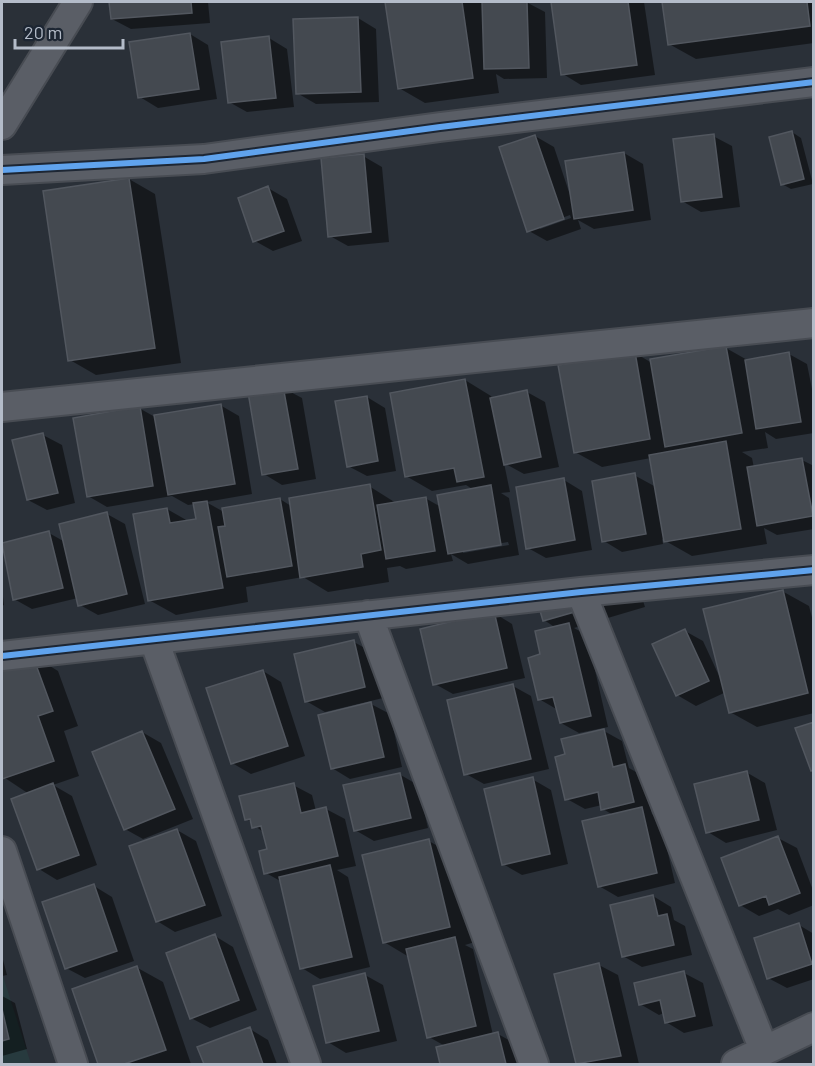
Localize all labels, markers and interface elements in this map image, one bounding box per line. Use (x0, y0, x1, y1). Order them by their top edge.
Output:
scale bar (15, 12, 123, 50)
text: 20 m (24, 21, 62, 43)

